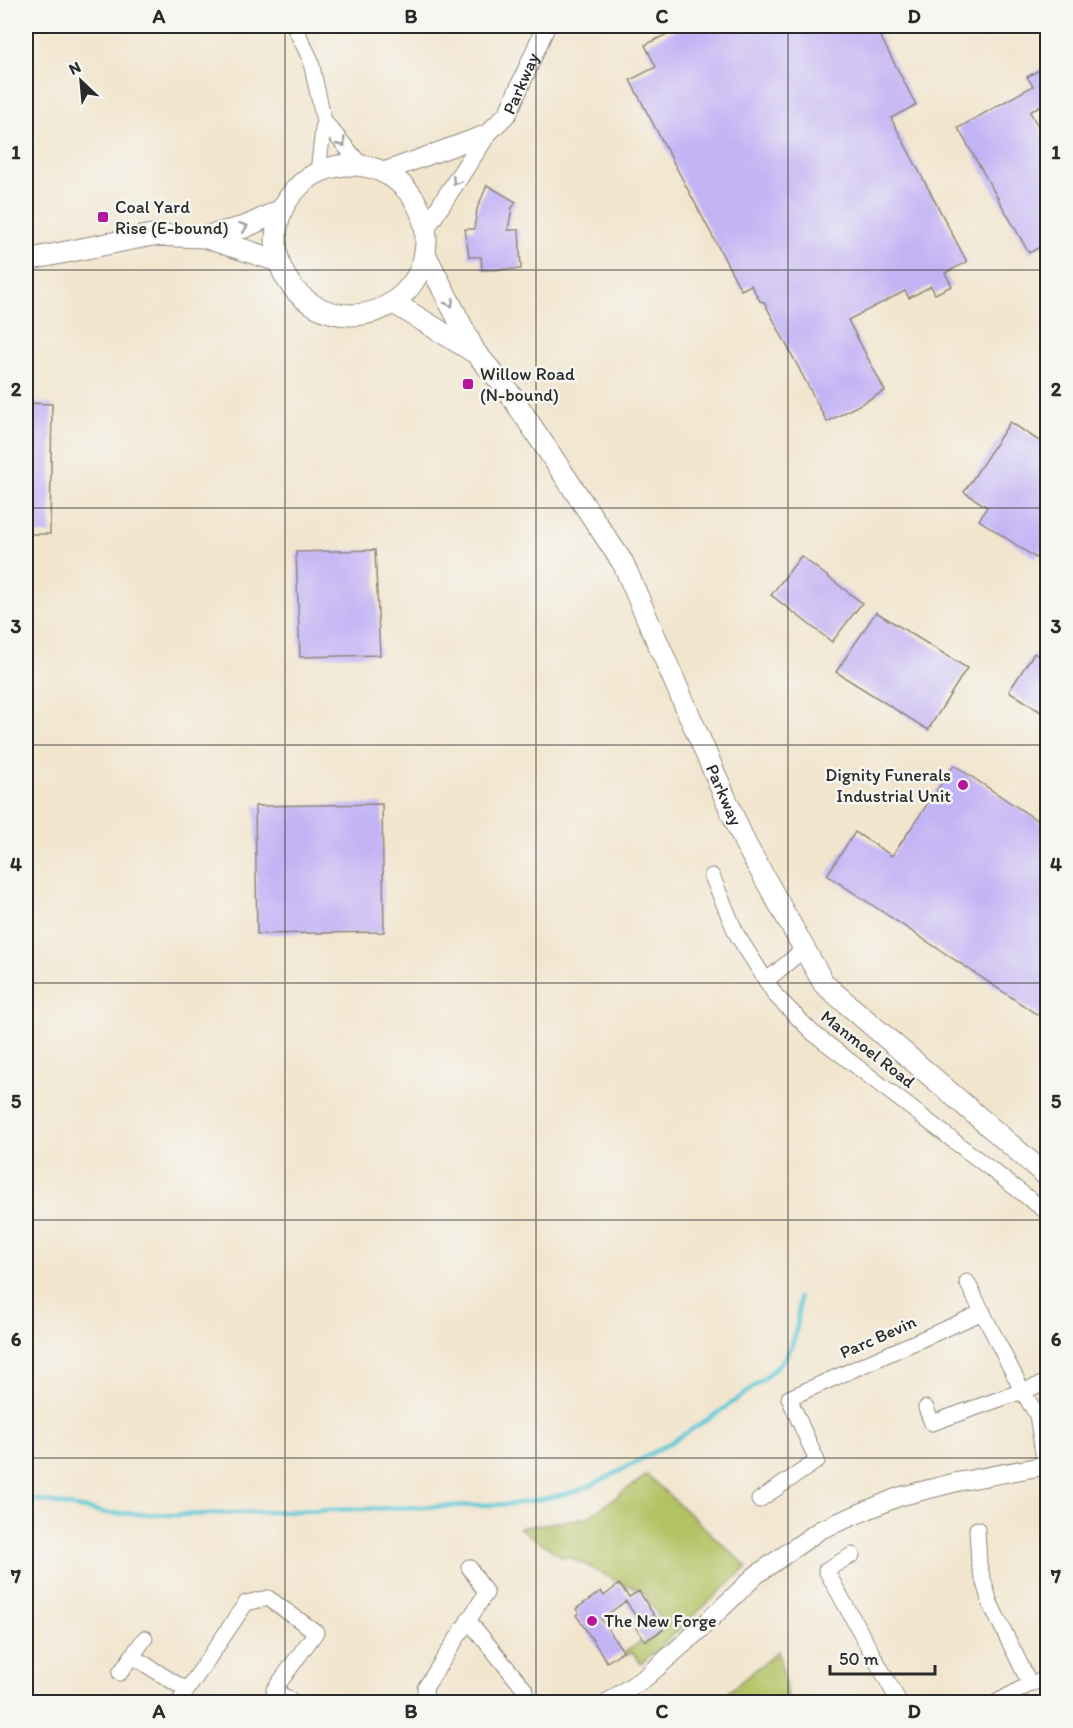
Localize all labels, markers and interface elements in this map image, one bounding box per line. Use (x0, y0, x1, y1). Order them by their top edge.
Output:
text: A (152, 4, 166, 28)
text: B (405, 4, 418, 28)
text: C (656, 4, 669, 28)
text: D (907, 4, 921, 28)
street label: Parkway (498, 49, 544, 118)
north arrow (51, 51, 111, 111)
text: N (66, 57, 84, 79)
one-way arrow (335, 136, 346, 147)
text: 1 (11, 140, 21, 164)
text: 1 (1051, 140, 1061, 164)
one-way arrow (452, 175, 464, 185)
place label: Coal Yard Rise (E-bound) (115, 196, 229, 239)
marker: Coal Yard Rise (E-bound) (96, 210, 110, 224)
one-way arrow (238, 221, 249, 234)
one-way arrow (443, 297, 454, 308)
place label: Willow Road (N-bound) (480, 363, 575, 406)
text: 2 (11, 377, 22, 401)
marker: Willow Road (N-bound) (461, 377, 475, 391)
text: 2 (1051, 377, 1062, 401)
text: 3 (11, 614, 22, 638)
text: 3 (1051, 614, 1062, 638)
street label: Parkway (701, 761, 747, 830)
place label: Dignity Funerals Industrial Unit (825, 764, 951, 807)
marker: Dignity Funerals Industrial Unit (956, 778, 970, 792)
text: 4 (10, 852, 22, 876)
text: 4 (1050, 852, 1062, 876)
street label: Manmoel Road (816, 1005, 920, 1093)
text: 5 (11, 1089, 22, 1113)
text: 5 (1051, 1089, 1062, 1113)
street label: Parc Bevin (836, 1310, 920, 1364)
text: 6 (11, 1327, 22, 1351)
text: 6 (1051, 1327, 1062, 1351)
text: 7 (10, 1564, 21, 1588)
text: 7 (1050, 1564, 1061, 1588)
place label: The New Forge (604, 1610, 717, 1632)
marker: The New Forge (585, 1614, 599, 1628)
scale bar (830, 1638, 935, 1676)
text: 50 m (839, 1648, 879, 1670)
text: A (152, 1699, 166, 1723)
text: B (405, 1699, 418, 1723)
text: C (656, 1699, 669, 1723)
text: D (907, 1699, 921, 1723)

